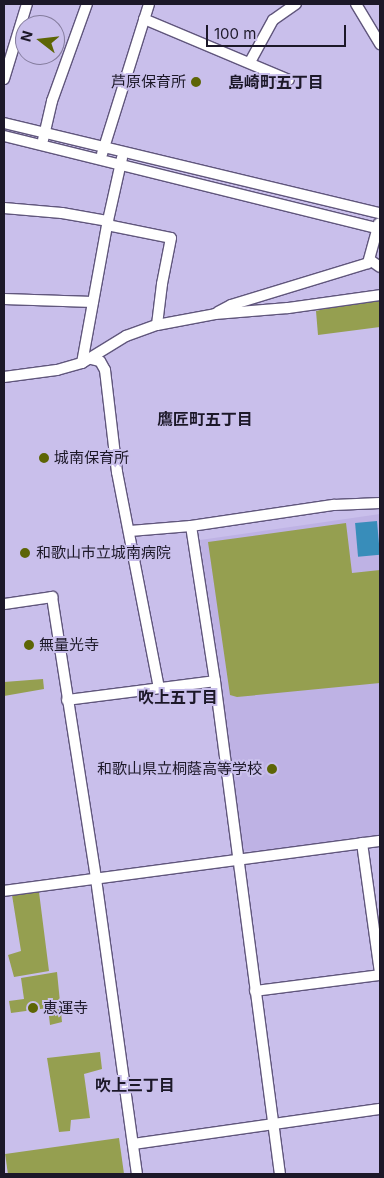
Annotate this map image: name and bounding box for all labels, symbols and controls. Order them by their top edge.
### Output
north arrow [15,15,65,65]
scale bar [209,15,349,47]
text: 100 m [214,24,256,43]
text: N [16,29,36,43]
district label: 島崎町五丁目 [228,72,324,92]
place label: 芦原保育所 [111,73,186,91]
marker: 芦原保育所 [190,76,202,88]
district label: 鷹匠町五丁目 [157,409,253,429]
place label: 城南保育所 [54,449,129,467]
marker: 城南保育所 [38,452,50,464]
place label: 和歌山市立城南病院 [36,544,171,562]
marker: 和歌山市立城南病院 [18,546,32,560]
place label: 無量光寺 [39,636,99,654]
marker: 無量光寺 [23,639,35,651]
district label: 吹上五丁目 [138,687,218,707]
place label: 和歌山県立桐蔭高等学校 [97,760,262,778]
marker: 和歌山県立桐蔭高等学校 [266,763,278,775]
place label: 恵運寺 [43,999,88,1017]
marker: 恵運寺 [27,1002,39,1014]
district label: 吹上三丁目 [95,1075,175,1095]

